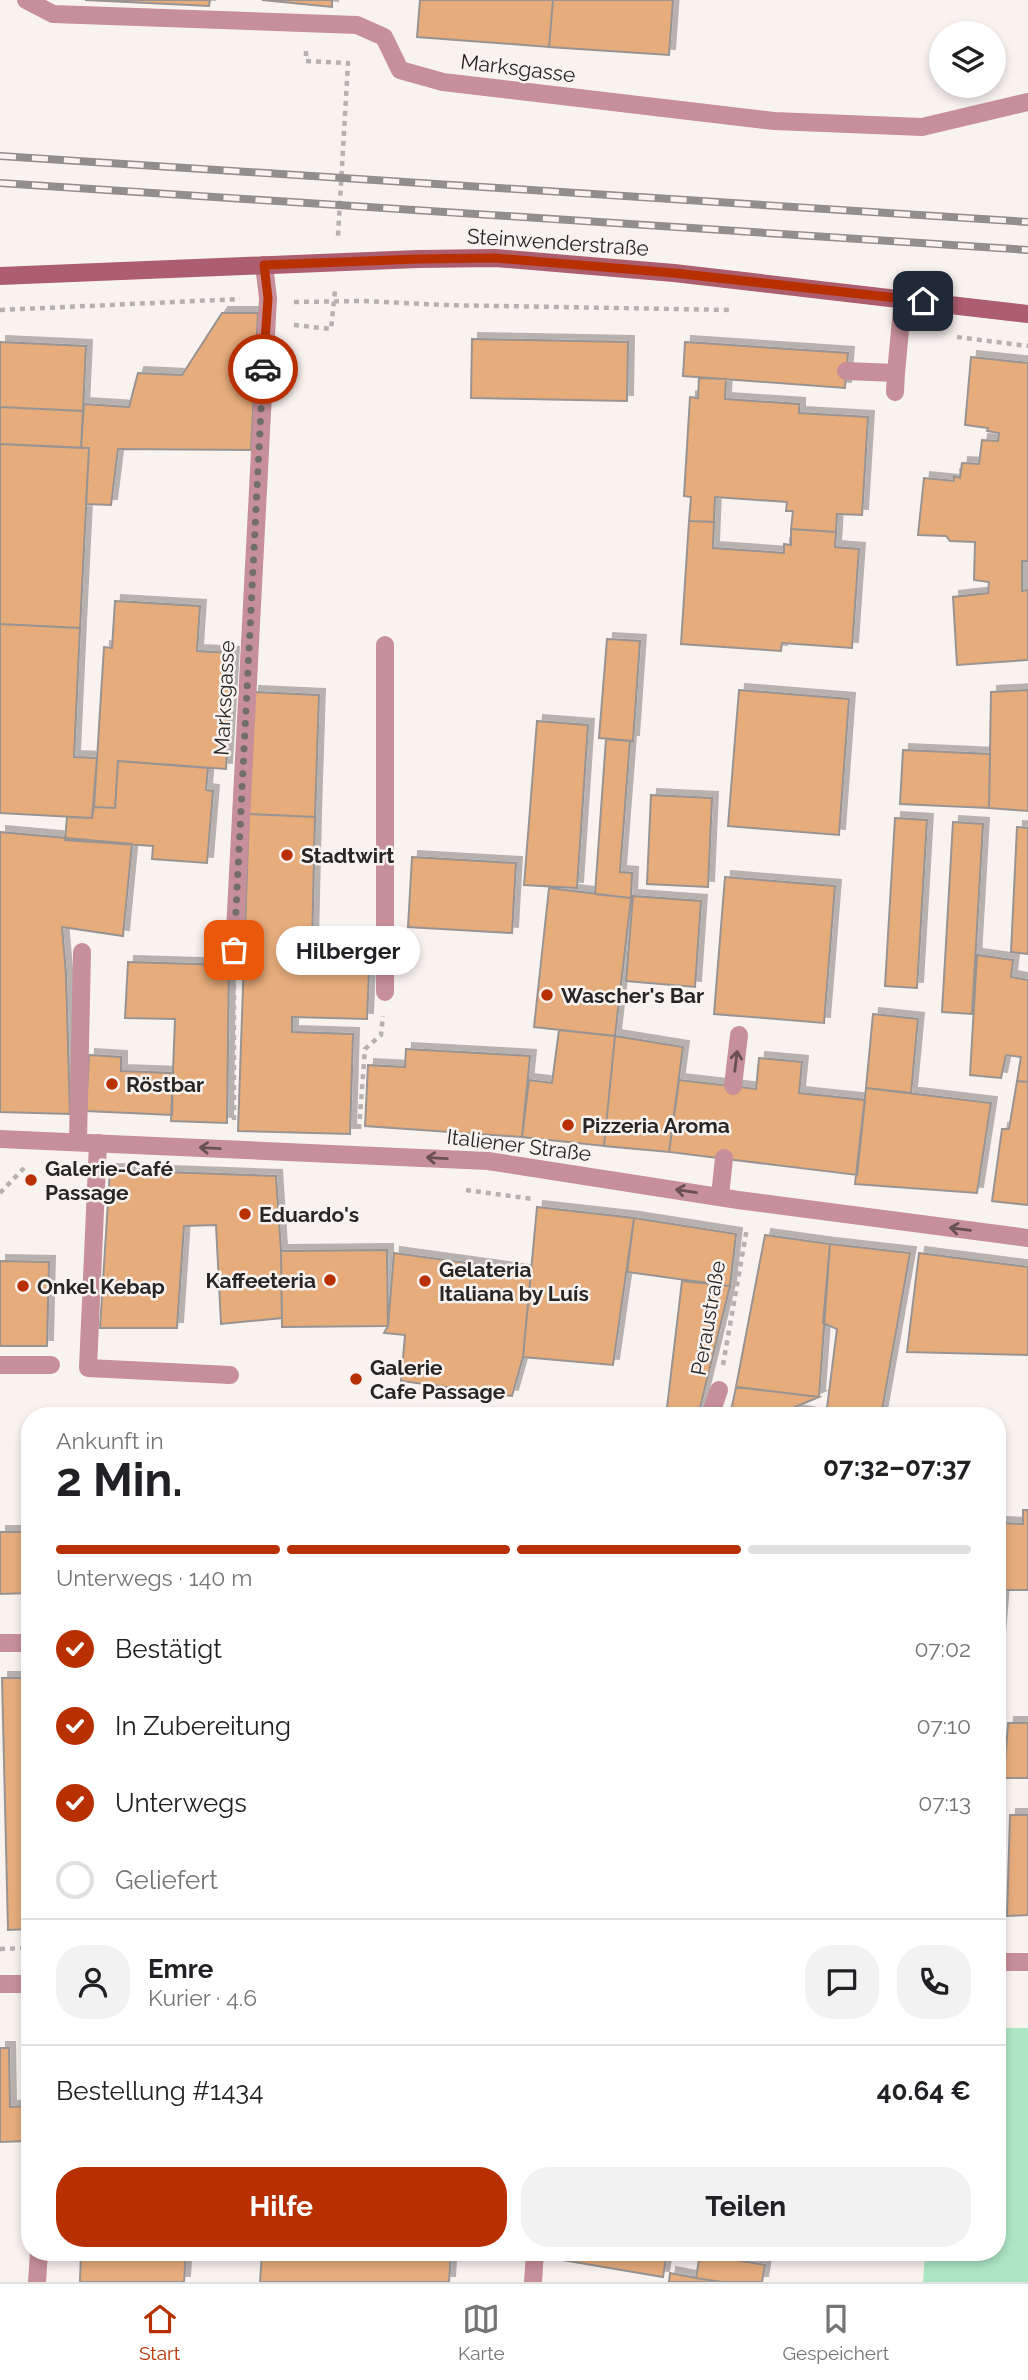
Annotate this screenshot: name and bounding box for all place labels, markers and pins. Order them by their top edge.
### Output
pin [893,271,953,331]
place label: Stadtwirt [301,843,394,868]
marker: Stadtwirt [279,847,295,863]
pin [204,920,264,980]
callout: Hilberger [276,926,420,974]
place label: Wascher's Bar [561,983,704,1008]
marker: Wascher's Bar [539,987,555,1003]
place label: Röstbar [126,1072,204,1097]
marker: Röstbar [104,1076,120,1092]
place label: Pizzeria Aroma [582,1113,730,1138]
marker: Pizzeria Aroma [560,1117,576,1133]
place label: Galerie-Café Passage [45,1156,173,1205]
marker: Galerie-Café Passage [23,1172,39,1188]
place label: Eduardo's [259,1202,359,1227]
marker: Eduardo's [237,1206,253,1222]
place label: Gelateria Italiana by Luís [439,1257,589,1306]
place label: Kaffeeteria [206,1268,316,1293]
marker: Kaffeeteria [322,1272,338,1288]
marker: Gelateria Italiana by Luís [417,1273,433,1289]
place label: Onkel Kebap [37,1274,165,1299]
marker: Onkel Kebap [15,1278,31,1294]
place label: Galerie Cafe Passage [370,1355,506,1404]
marker: Galerie Cafe Passage [348,1371,364,1387]

